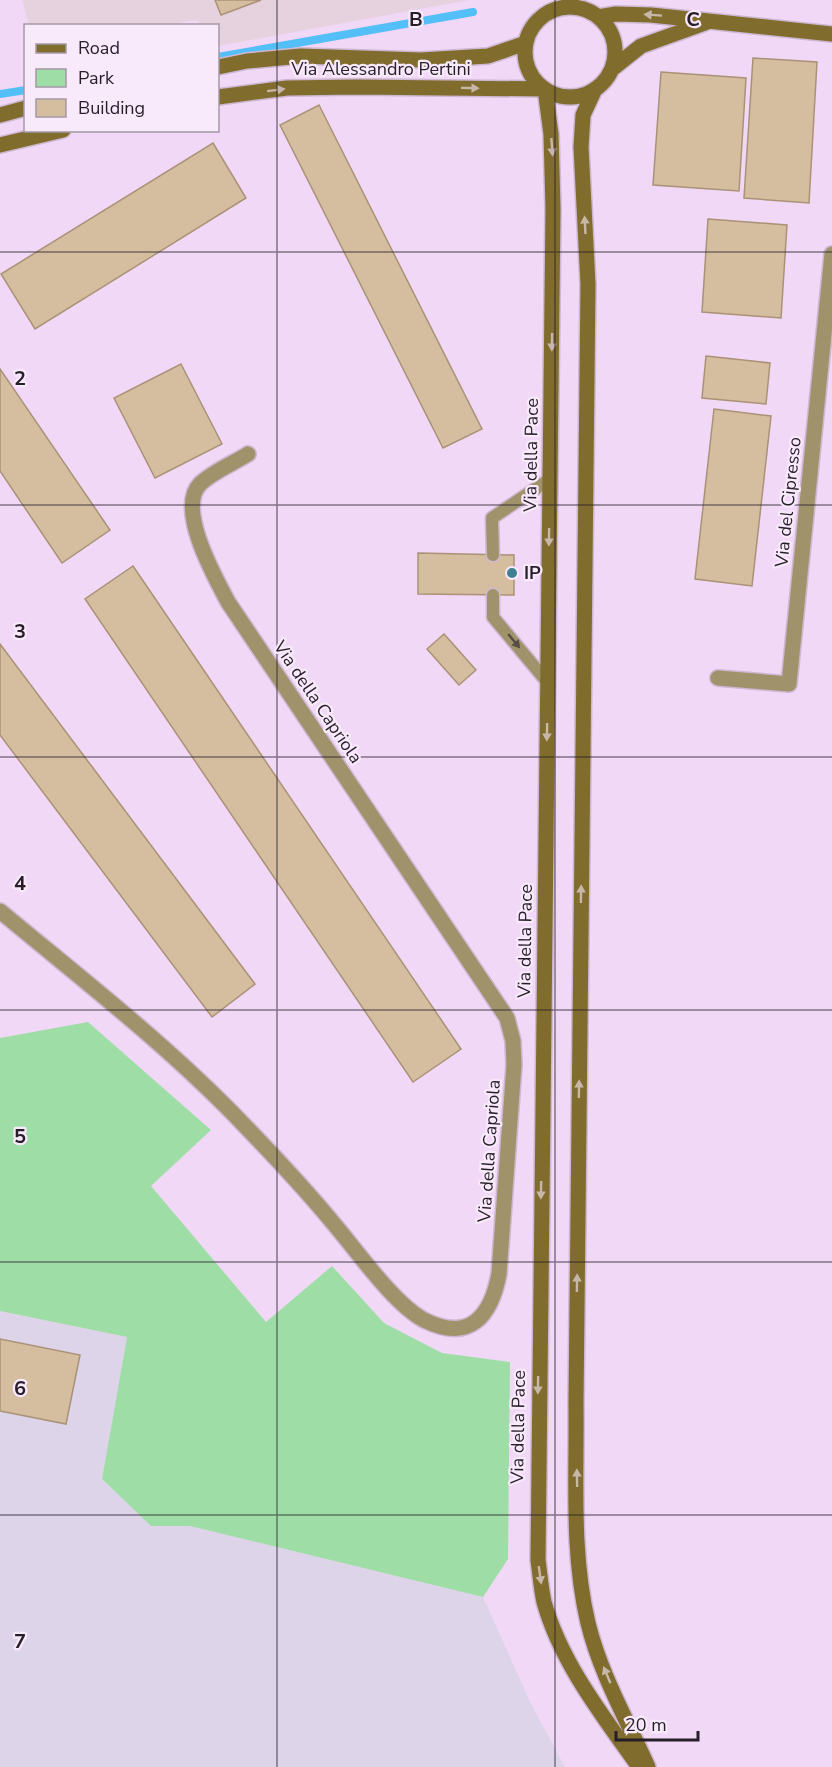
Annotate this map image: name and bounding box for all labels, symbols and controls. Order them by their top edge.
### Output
text: B [409,6,423,33]
text: C [686,6,700,33]
one-way arrow [643,10,662,20]
legend [24,24,219,132]
text: Road [78,36,120,60]
street label: Via Alessandro Pertini [290,57,471,81]
text: Park [78,66,115,90]
one-way arrow [461,83,480,93]
one-way arrow [266,85,285,94]
text: Building [78,96,145,120]
one-way arrow [548,138,557,157]
one-way arrow [580,216,589,235]
one-way arrow [547,332,557,351]
text: 2 [14,365,26,392]
street label: Via della Pace [518,398,544,513]
street label: Via del Cipresso [769,436,807,569]
one-way arrow [545,527,554,546]
place label: IP [524,561,541,585]
marker: IP [505,566,519,580]
text: 3 [14,618,26,645]
one-way arrow [507,633,520,649]
street label: Via della Capriola [268,635,368,768]
one-way arrow [542,722,552,741]
text: 4 [14,870,26,897]
street label: Via della Pace [512,884,538,999]
one-way arrow [577,884,586,903]
street label: Via della Capriola [472,1079,506,1224]
one-way arrow [574,1079,584,1098]
text: 5 [14,1123,26,1150]
one-way arrow [536,1181,546,1200]
one-way arrow [572,1274,582,1293]
street label: Via della Pace [505,1370,531,1485]
text: 6 [14,1375,26,1402]
one-way arrow [533,1376,543,1395]
one-way arrow [572,1469,582,1488]
one-way arrow [536,1566,545,1585]
text: 7 [14,1628,26,1655]
one-way arrow [602,1666,611,1684]
scale bar [616,1704,698,1742]
text: 20 m [625,1713,667,1737]

